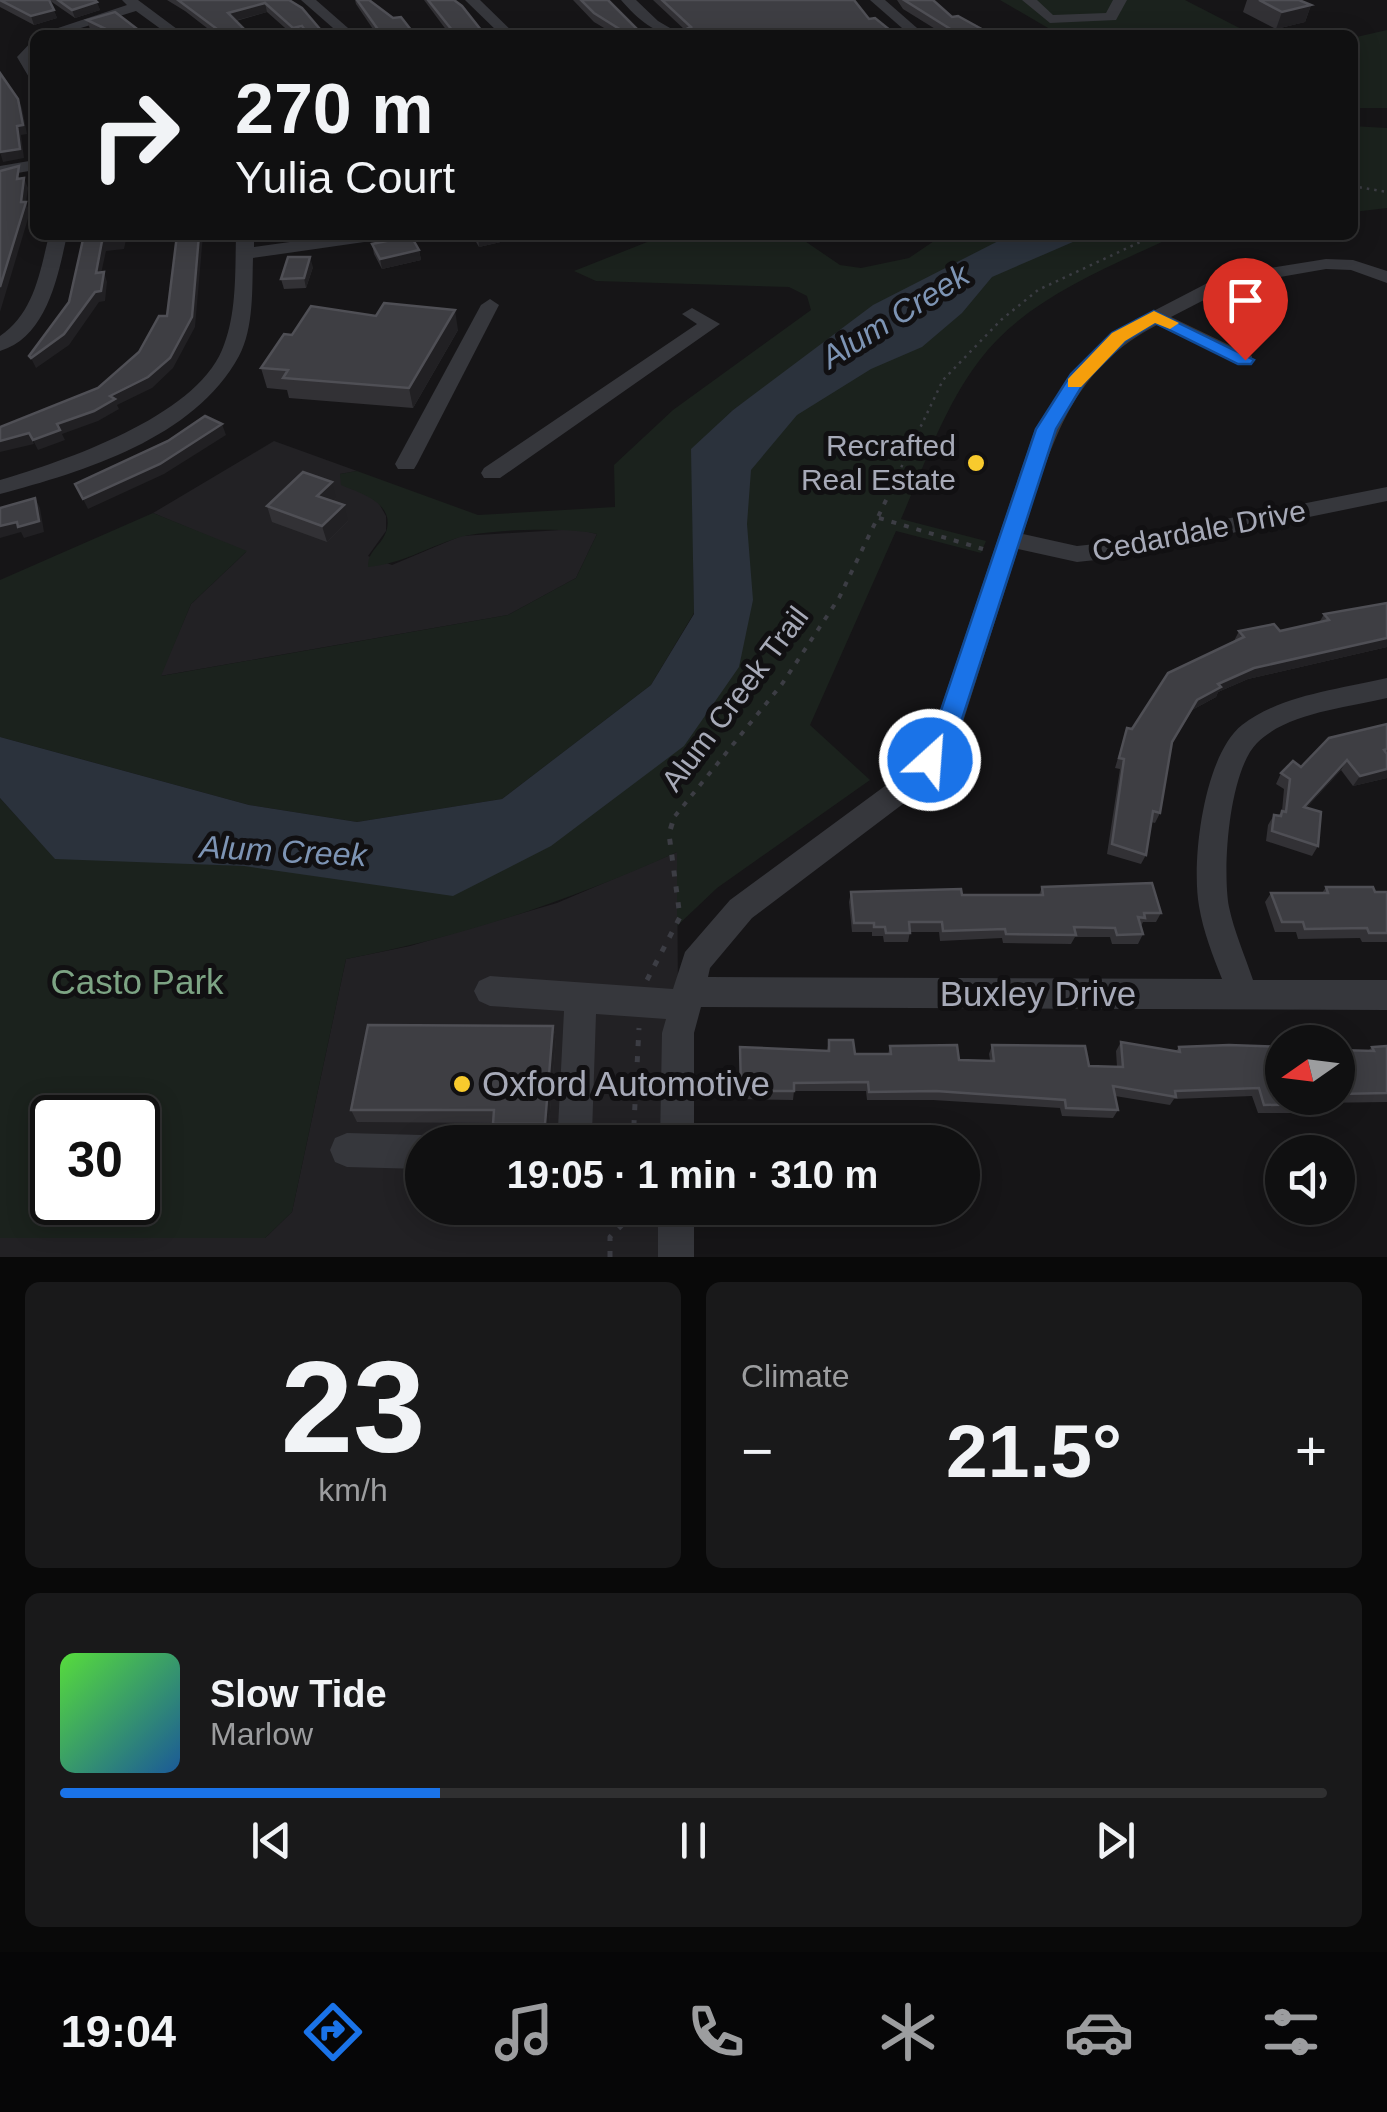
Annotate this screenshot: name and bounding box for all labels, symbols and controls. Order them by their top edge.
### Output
icon: right [70,70,200,200]
text: 270 m [235,70,433,148]
text: Yulia Court [235,152,455,203]
water label: Alum Creek [813,255,977,377]
pin [1203,258,1288,361]
icon: arrive [1218,273,1273,328]
place label: Recrafted Real Estate [801,429,956,496]
marker: Recrafted Real Estate [965,452,987,474]
street label: Cedardale Drive [1089,494,1308,567]
street label: Alum Creek Trail [655,600,814,797]
position arrow [878,708,982,812]
water label: Alum Creek [197,829,369,873]
park label: Casto Park [50,962,224,1001]
street label: Buxley Drive [940,974,1136,1013]
north arrow [1265,1025,1355,1115]
map controls [1265,1025,1355,1225]
place label: Oxford Automotive [482,1064,770,1103]
marker: Oxford Automotive [451,1073,473,1095]
speed limit sign: 30 [30,1095,160,1225]
button: sound [1265,1135,1355,1225]
text: 19:05 · 1 min · 310 m [507,1154,878,1196]
text: 23 [281,1334,425,1480]
text: Climate [741,1358,849,1394]
text: 21.5° [946,1409,1122,1493]
text: − [741,1420,773,1482]
text: + [1295,1420,1327,1482]
text: km/h [318,1472,388,1508]
text: Slow Tide [210,1673,387,1715]
text: Marlow [210,1716,313,1752]
icon: previous [244,1813,299,1868]
icon: pause [666,1813,721,1868]
icon: next [1088,1813,1143,1868]
icon: directions [298,1997,368,2067]
icon: music [489,1997,559,2067]
icon: phone [681,1997,751,2067]
icon: climate [873,1997,943,2067]
icon: car [1064,1997,1134,2067]
icon: filters [1256,1997,1326,2067]
text: 19:04 [61,2006,176,2057]

